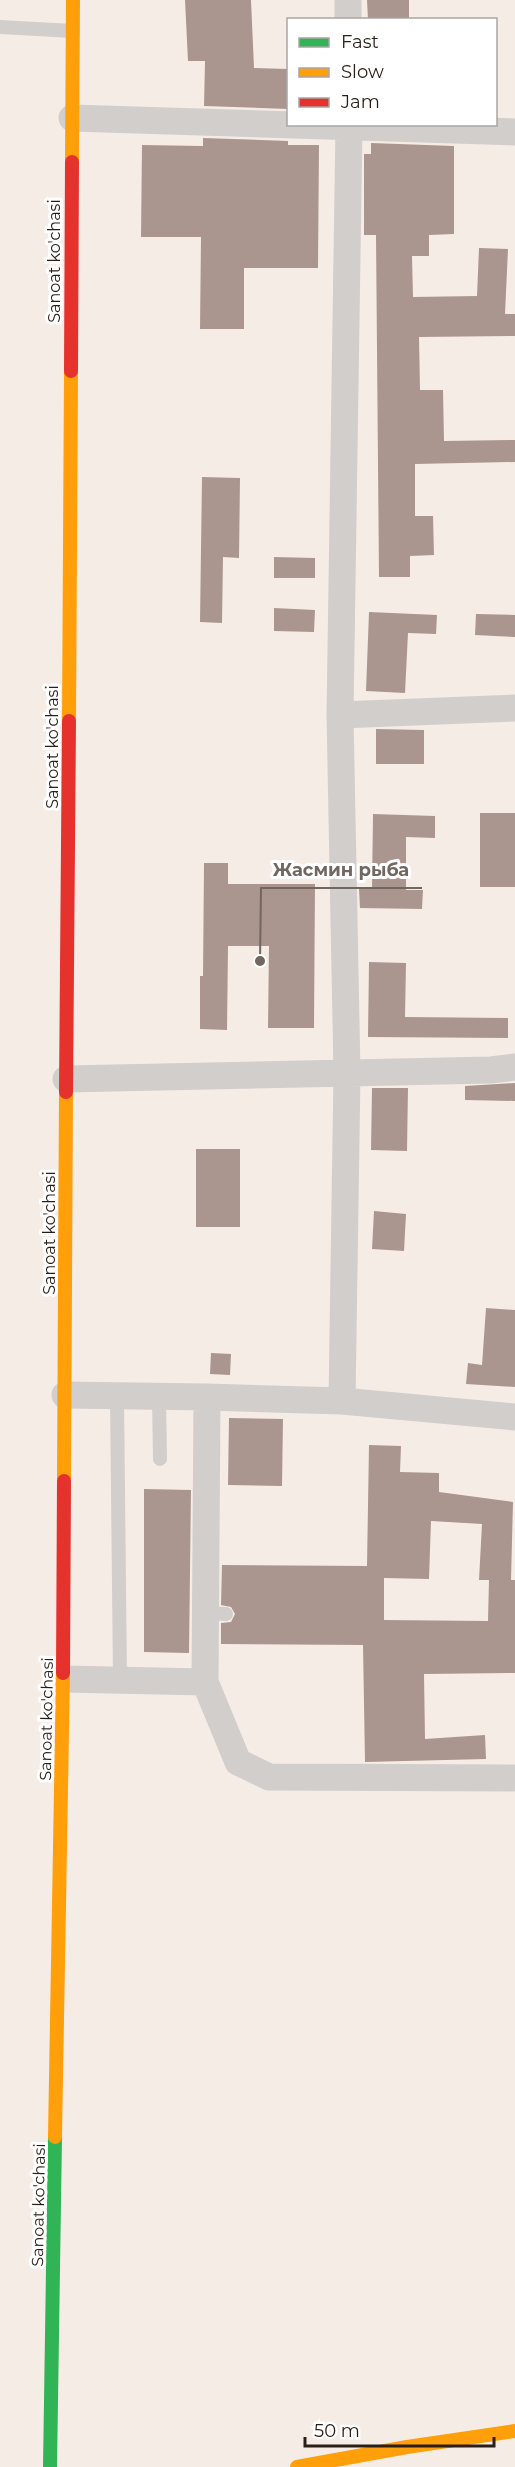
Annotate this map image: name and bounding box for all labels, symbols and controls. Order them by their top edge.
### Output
legend [287,18,497,126]
text: Fast [341,31,379,53]
text: Slow [341,61,384,83]
text: Jam [340,91,380,113]
street label: Sanoat ko'chasi [45,199,64,323]
street label: Sanoat ko'chasi [43,685,62,809]
callout: Жасмин рыба [261,852,422,888]
text: Жасмин рыба [273,859,409,881]
street label: Sanoat ko'chasi [40,1171,59,1295]
street label: Sanoat ko'chasi [36,1657,57,1781]
street label: Sanoat ko'chasi [28,2143,49,2267]
scale bar [305,2410,494,2448]
text: 50 m [314,2420,360,2442]

